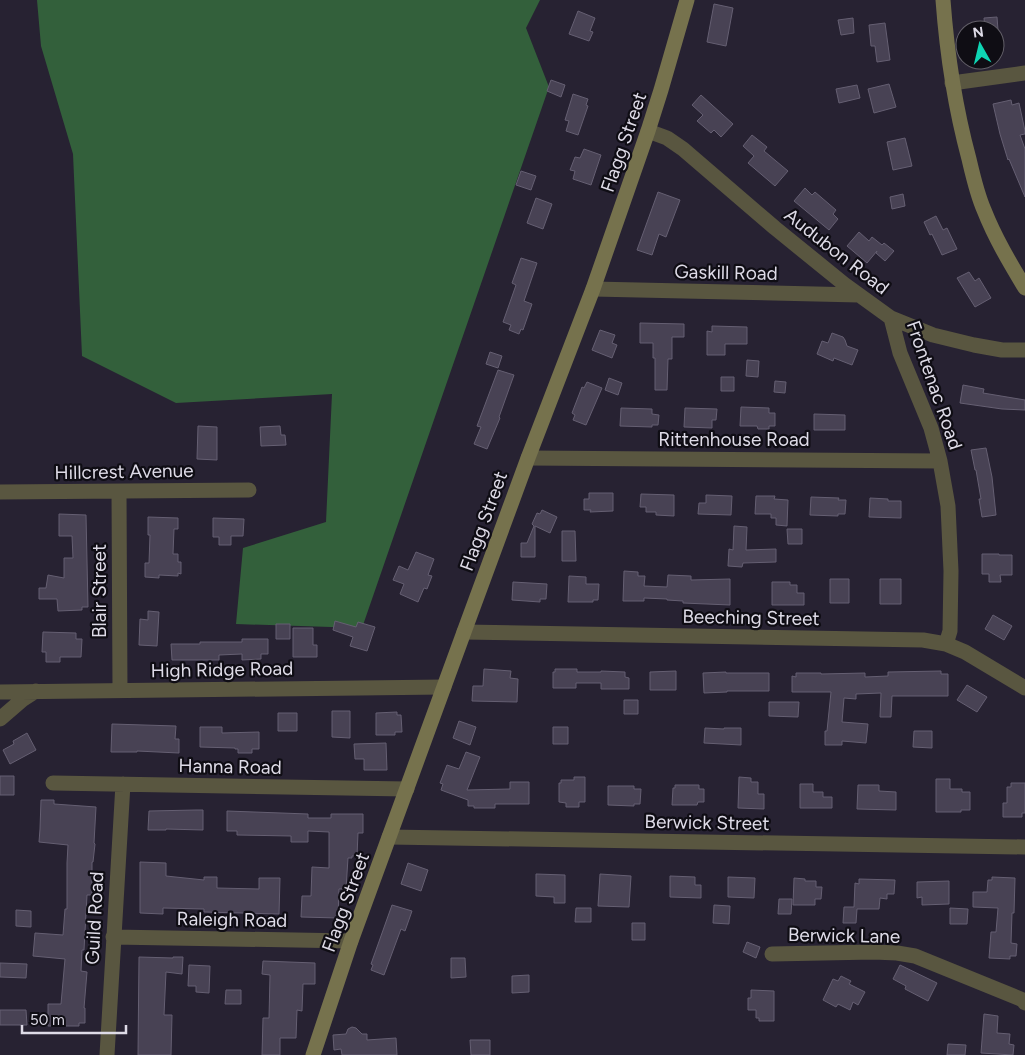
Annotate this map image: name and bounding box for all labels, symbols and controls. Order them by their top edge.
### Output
north arrow [955,20,1005,70]
text: N [972,23,985,42]
street label: Flagg Street [596,89,651,195]
street label: Audubon Road [780,203,894,299]
street label: Gaskill Road [674,260,778,285]
street label: Frontenac Road [902,318,967,453]
street label: Rittenhouse Road [658,428,810,451]
street label: Hillcrest Avenue [54,459,194,484]
street label: Flagg Street [455,468,512,574]
street label: Blair Street [88,544,111,638]
street label: Beeching Street [682,605,820,630]
street label: High Ridge Road [151,657,293,682]
street label: Hanna Road [178,754,282,779]
street label: Berwick Street [644,810,770,835]
street label: Flagg Street [317,849,374,955]
street label: Guild Road [81,871,108,965]
street label: Raleigh Road [176,907,288,932]
street label: Berwick Lane [788,923,900,948]
scale bar [22,1002,126,1034]
text: 50 m [30,1011,65,1029]

